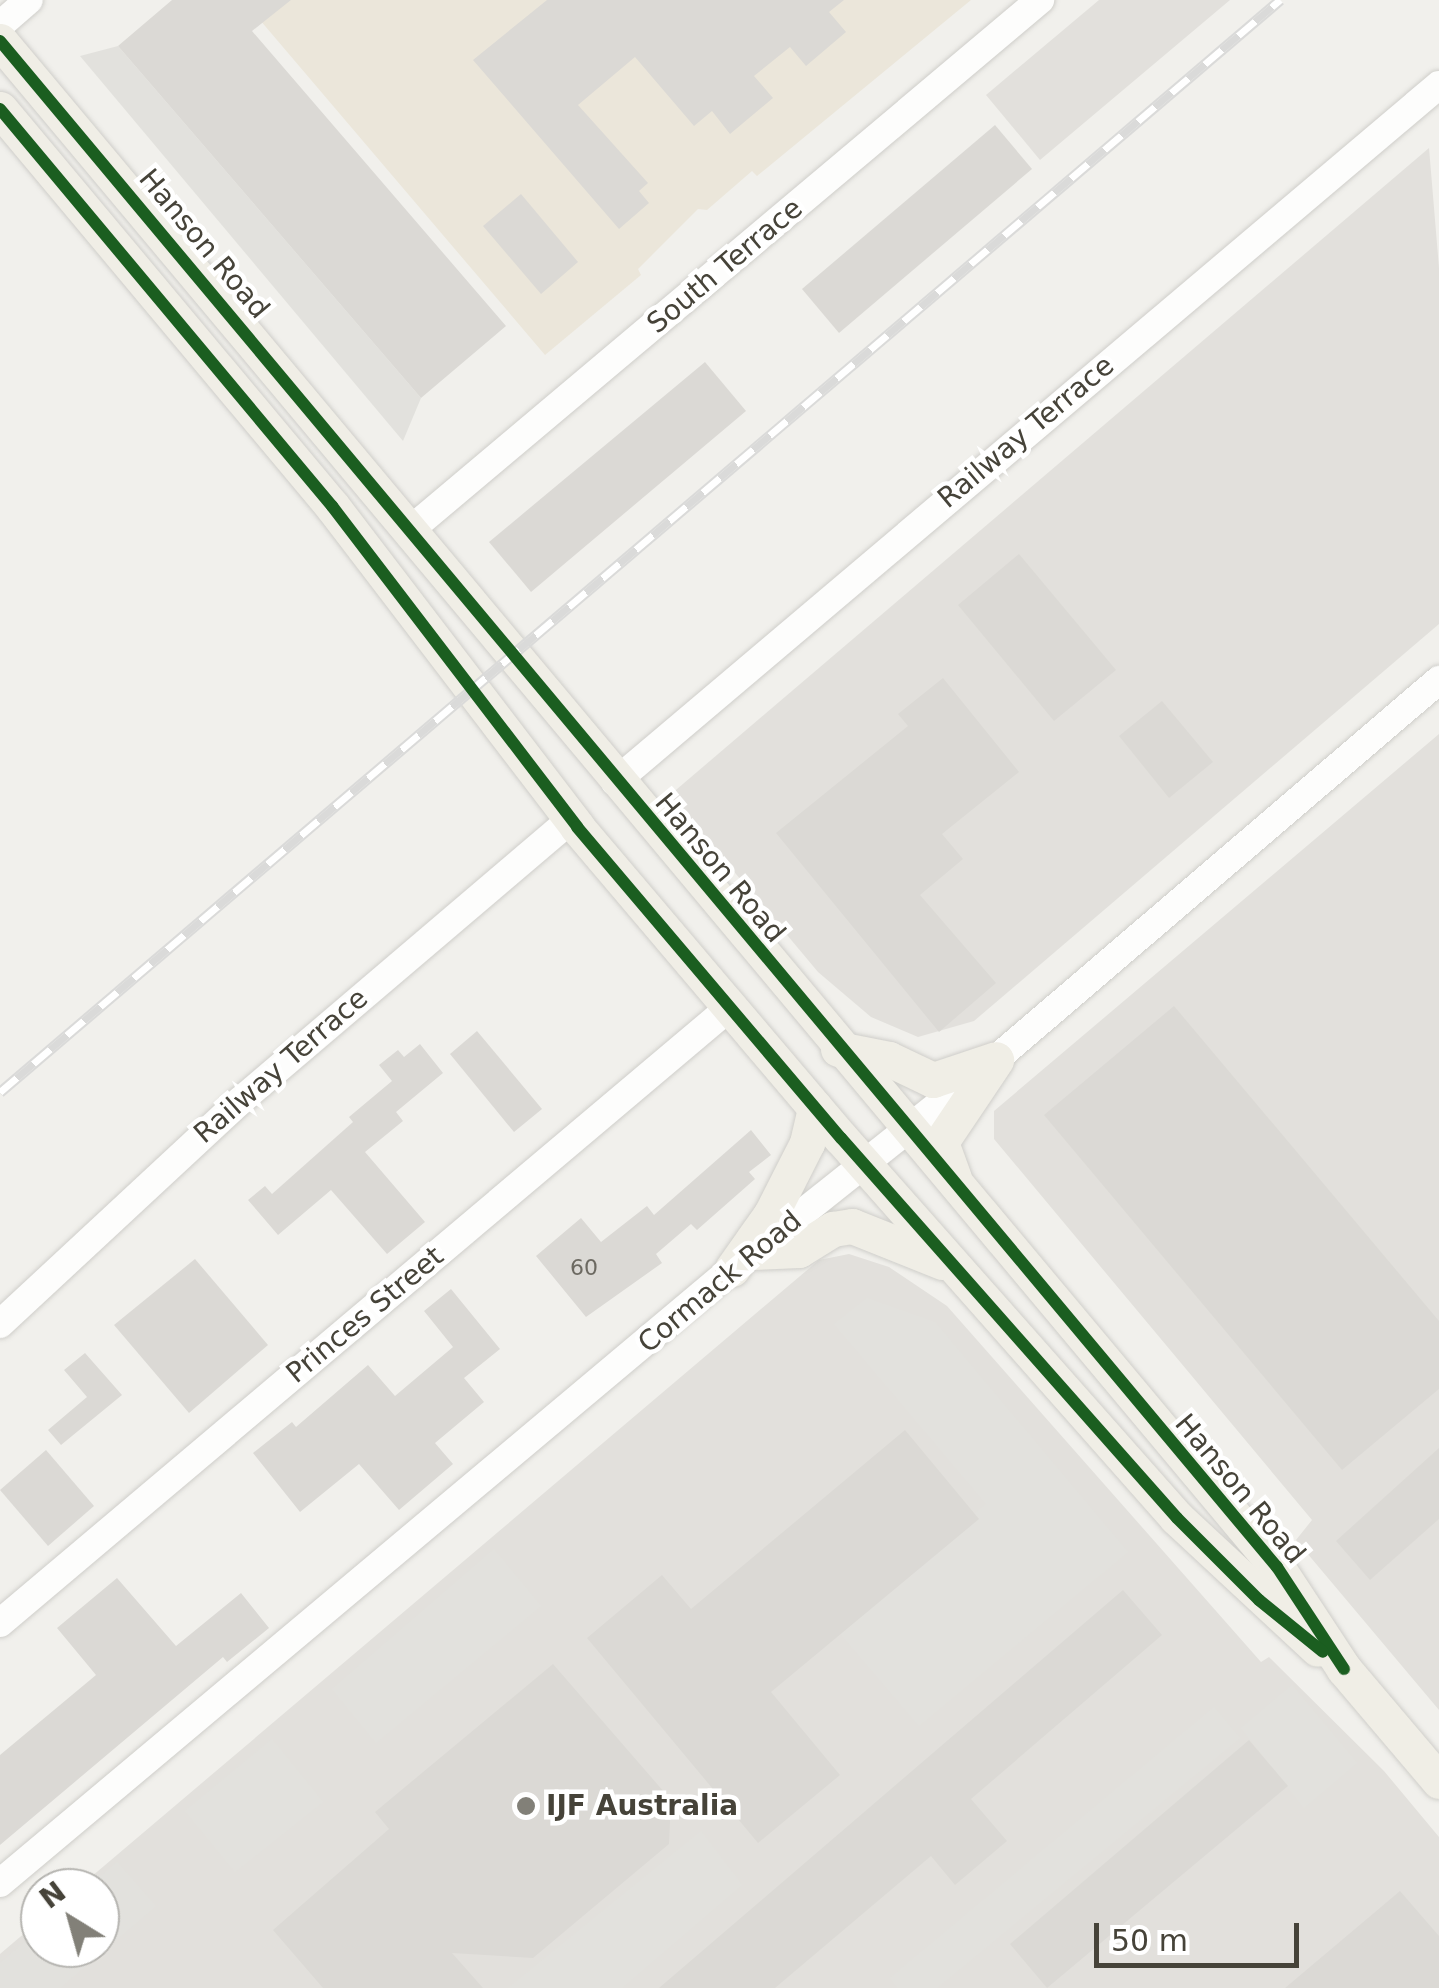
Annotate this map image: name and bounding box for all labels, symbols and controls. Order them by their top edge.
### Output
street label: Hanson Road [132,163,276,325]
street label: South Terrace [641,191,809,341]
street label: Railway Terrace [931,349,1121,515]
street label: Hanson Road [648,787,792,949]
street label: Railway Terrace [187,981,375,1151]
street label: Cormack Road [631,1204,809,1360]
street label: Princes Street [280,1240,450,1390]
house number: 60 [570,1255,598,1281]
street label: Hanson Road [1168,1408,1312,1570]
place label: IJF Australia [546,1789,738,1823]
marker: IJF Australia [515,1795,537,1817]
north arrow [20,1868,120,1968]
text: N [34,1875,72,1915]
scale bar [1099,1903,1304,1965]
text: 50 m [1111,1923,1188,1958]

